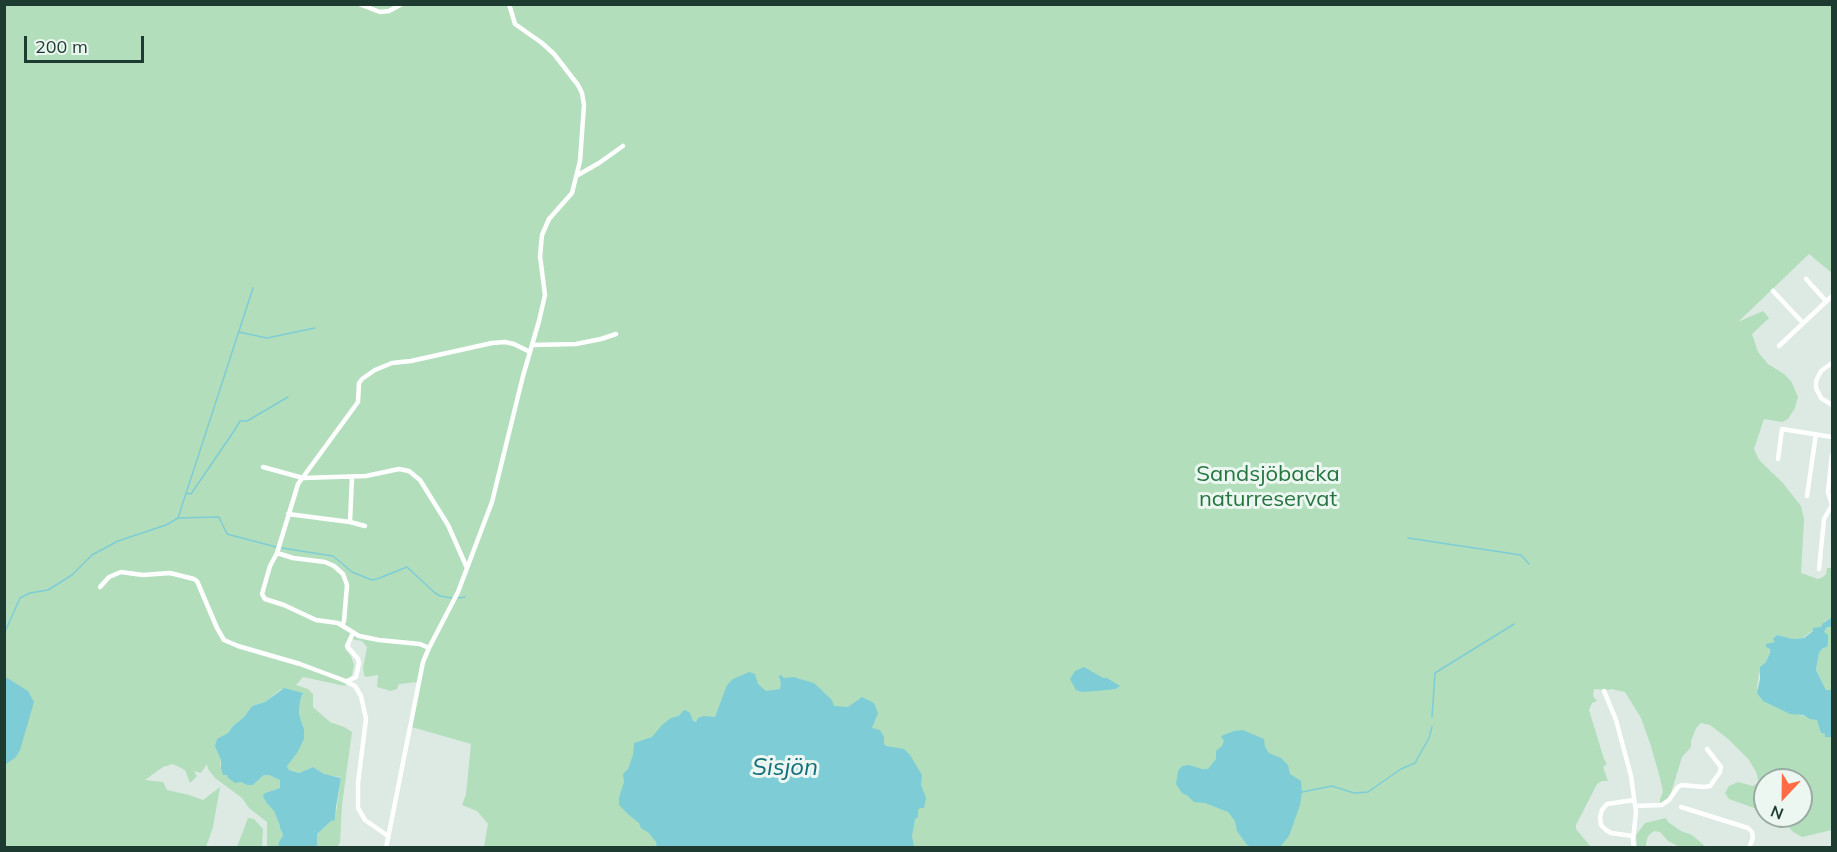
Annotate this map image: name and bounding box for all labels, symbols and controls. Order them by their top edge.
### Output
scale bar [27,24,147,62]
text: 200 m [35,35,88,58]
park label: Sandsjöbacka naturreservat [1196,461,1340,512]
water label: Sisjön [752,754,818,782]
north arrow [1753,768,1813,828]
text: N [1768,801,1786,824]

